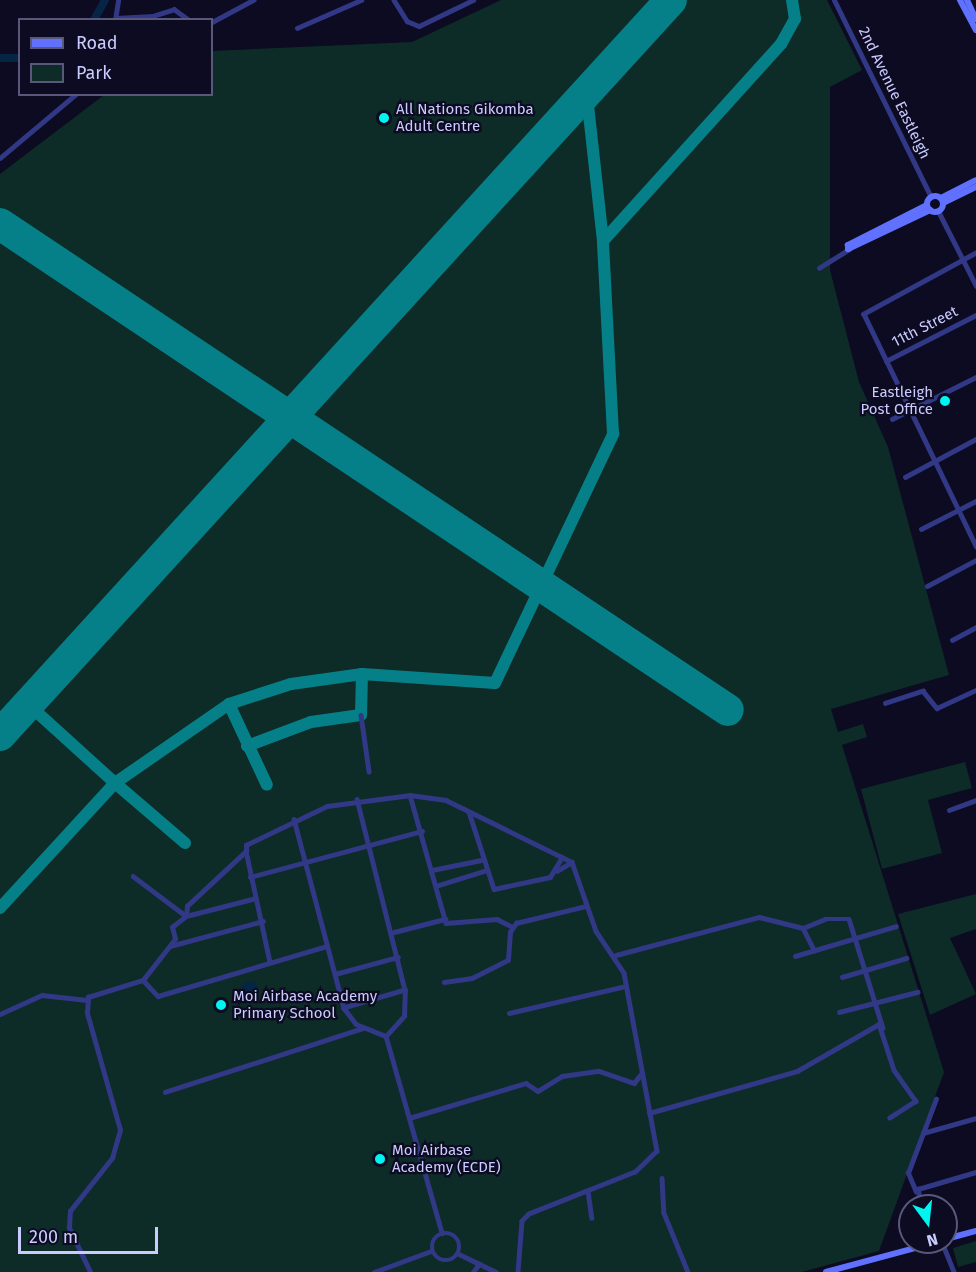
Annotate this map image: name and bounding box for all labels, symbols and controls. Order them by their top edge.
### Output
legend [18,18,213,96]
street label: 2nd Avenue Eastleigh [854,24,934,162]
text: Road [76,32,118,54]
text: Park [76,62,111,84]
place label: All Nations Gikomba Adult Centre [396,100,534,135]
marker: All Nations Gikomba Adult Centre [377,111,391,125]
street label: 11th Street [889,303,961,351]
place label: Eastleigh Post Office [861,383,933,418]
marker: Eastleigh Post Office [938,394,952,408]
place label: Moi Airbase Academy Primary School [233,987,377,1022]
marker: Moi Airbase Academy Primary School [214,998,228,1012]
place label: Moi Airbase Academy (ECDE) [392,1141,501,1176]
marker: Moi Airbase Academy (ECDE) [373,1152,387,1166]
north arrow [898,1194,958,1254]
scale bar [21,1215,160,1253]
text: 200 m [29,1226,78,1248]
text: N [925,1229,940,1250]

